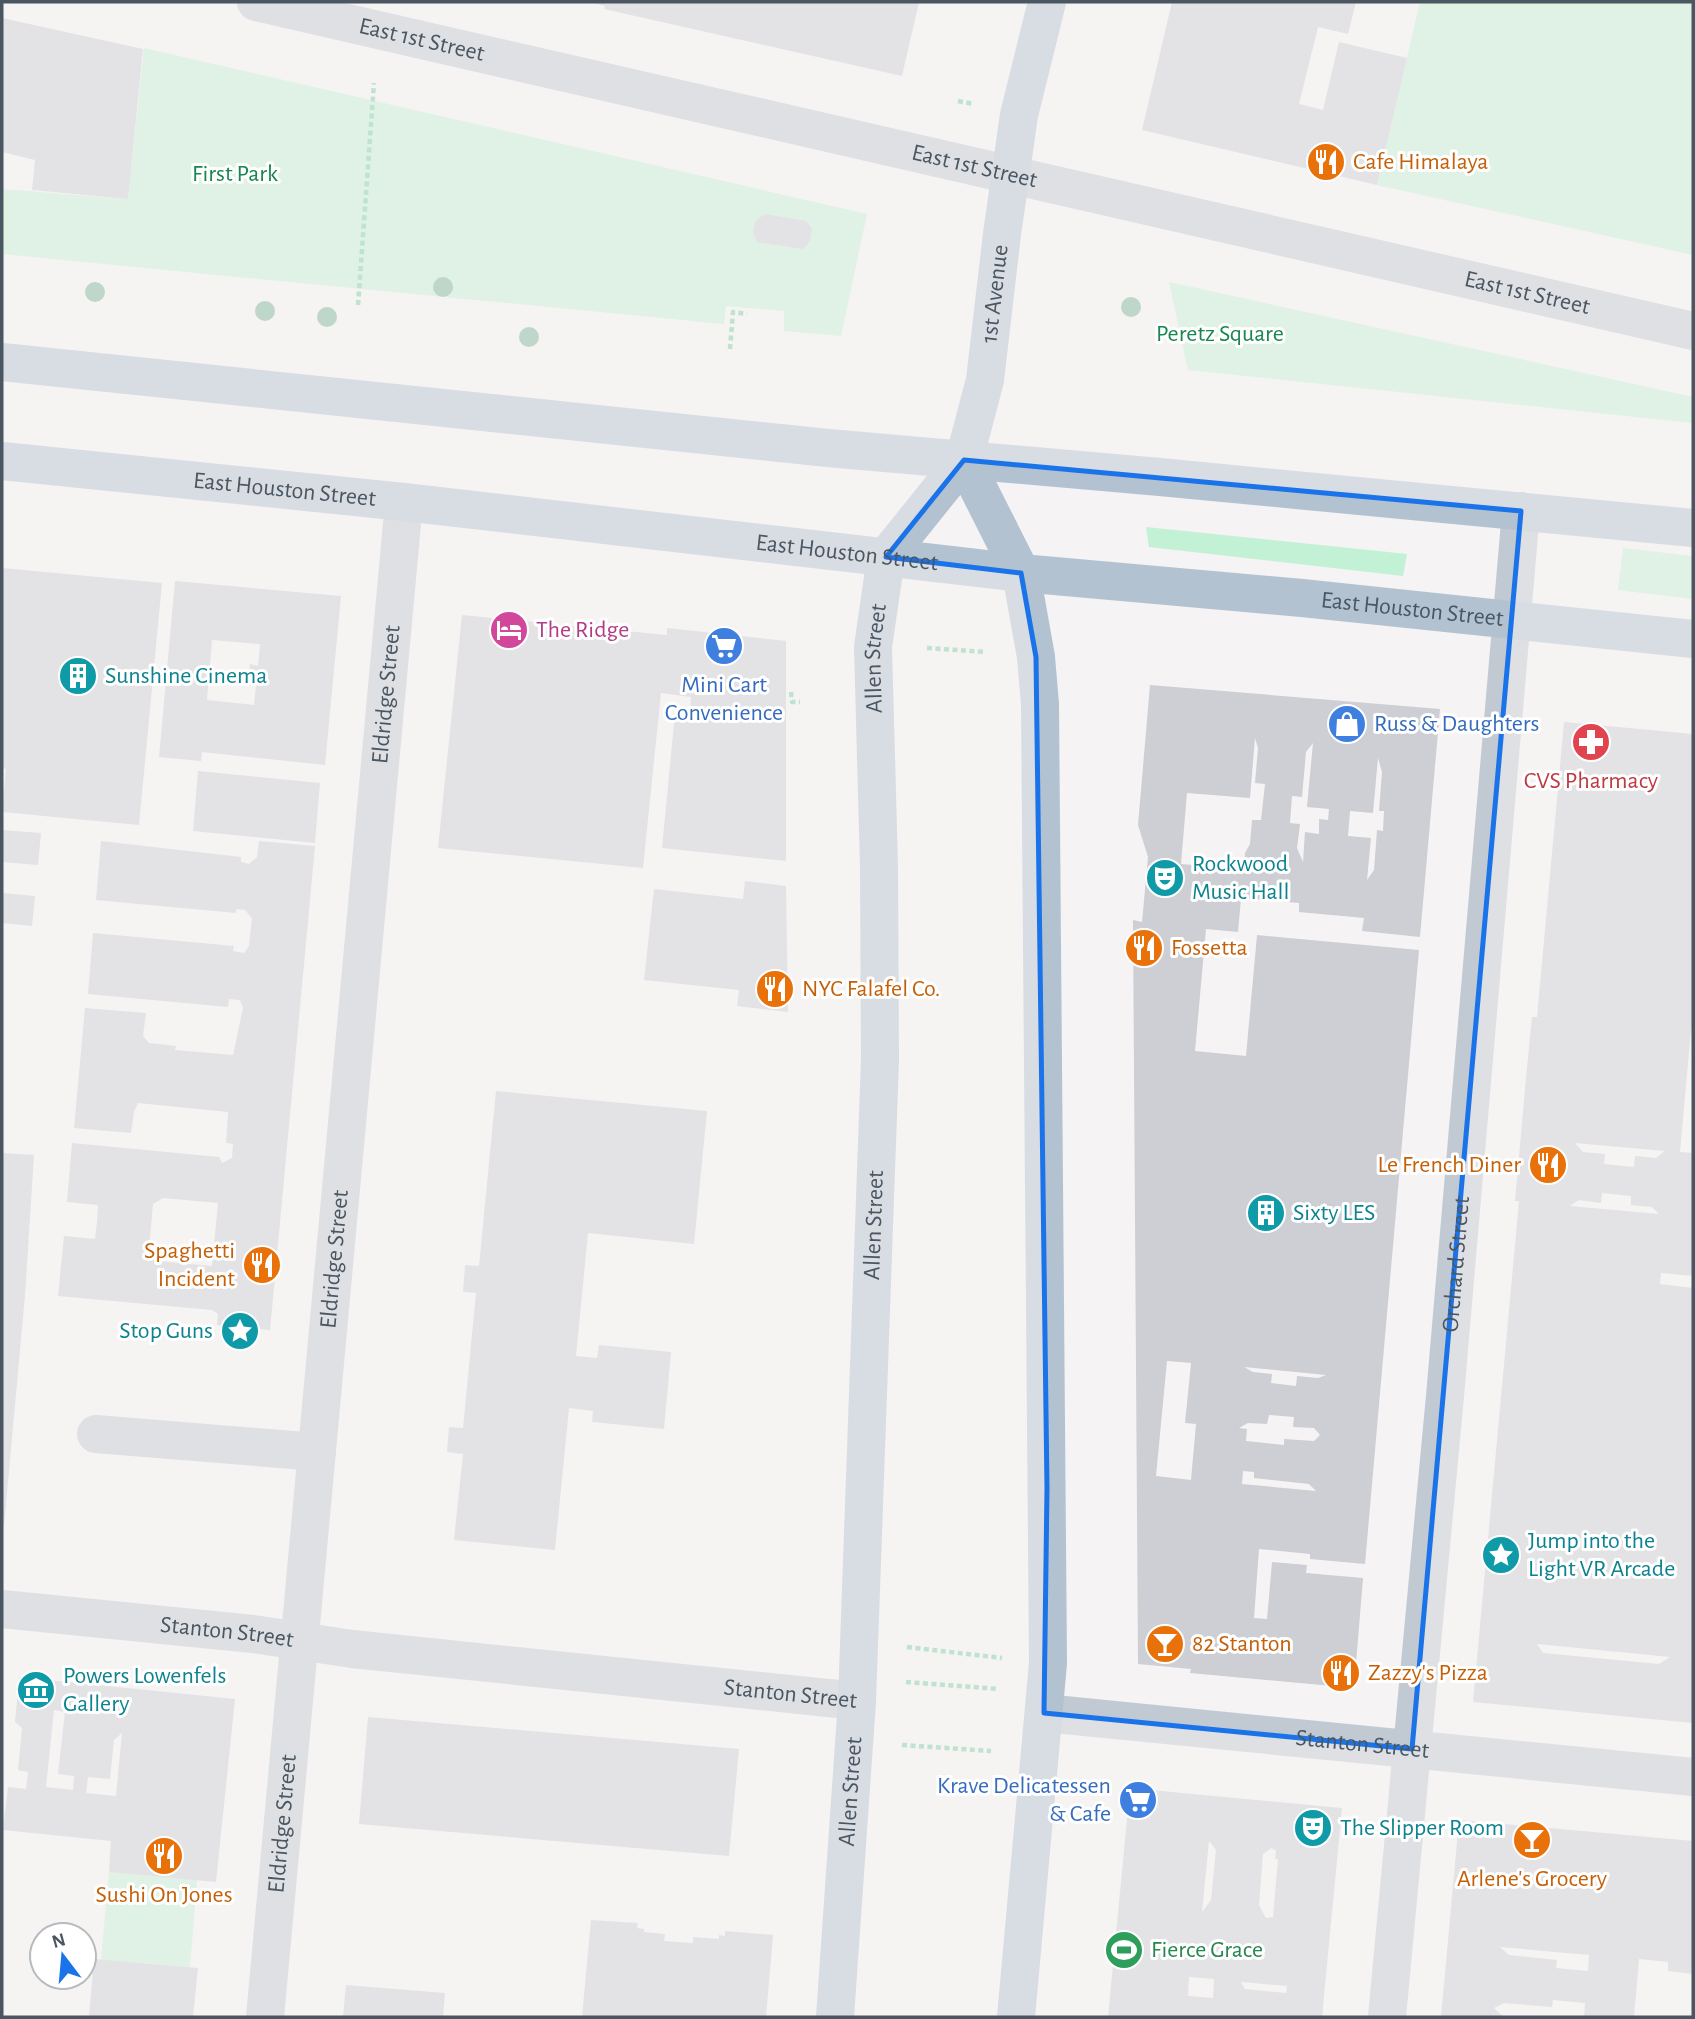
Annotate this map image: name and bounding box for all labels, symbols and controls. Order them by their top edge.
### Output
street label: East 1st Street [357,14,487,66]
street label: East 1st Street [909,140,1040,193]
restaurant icon: Cafe Himalaya [1305,141,1347,183]
place label: Cafe Himalaya [1353,150,1488,174]
park label: First Park [192,162,278,186]
street label: 1st Avenue [977,243,1013,344]
street label: East 1st Street [1462,267,1593,319]
park label: Peretz Square [1156,322,1284,346]
street label: East Houston Street [192,469,377,511]
street label: East Houston Street [755,531,940,575]
street label: East Houston Street [1320,588,1505,631]
street label: Allen Street [861,602,891,713]
hotel icon: The Ridge [488,609,530,651]
place label: The Ridge [536,618,629,642]
street label: Eldridge Street [368,624,405,765]
supermarket icon: Mini Cart Convenience [703,625,745,667]
building icon: Sunshine Cinema [57,655,99,697]
place label: Sunshine Cinema [105,664,267,688]
place label: Mini Cart Convenience [665,673,783,725]
shop icon: Russ & Daughters [1326,703,1368,745]
place label: Russ & Daughters [1374,712,1539,736]
pharmacy icon: CVS Pharmacy [1570,721,1612,763]
place label: CVS Pharmacy [1524,769,1658,793]
place label: Rockwood Music Hall [1192,852,1289,904]
theatre icon: Rockwood Music Hall [1144,857,1186,899]
restaurant icon: Fossetta [1123,927,1165,969]
place label: Fossetta [1171,936,1248,960]
restaurant icon: NYC Falafel Co. [754,968,796,1010]
place label: NYC Falafel Co. [802,977,940,1001]
restaurant icon: Le French Diner [1527,1144,1569,1186]
place label: Le French Diner [1377,1153,1521,1177]
street label: Allen Street [860,1169,888,1280]
street label: Eldridge Street [316,1188,353,1330]
building icon: Sixty LES [1245,1192,1287,1234]
street label: Orchard Street [1439,1195,1474,1333]
place label: Sixty LES [1293,1201,1375,1225]
place label: Spaghetti Incident [144,1239,235,1291]
restaurant icon: Spaghetti Incident [241,1244,283,1286]
place icon: Stop Guns [219,1310,261,1352]
place label: Stop Guns [119,1319,213,1343]
place label: Jump into the Light VR Arcade [1528,1529,1675,1581]
place icon: Jump into the Light VR Arcade [1480,1534,1522,1576]
street label: Stanton Street [159,1613,295,1652]
bar icon: 82 Stanton [1144,1623,1186,1665]
place label: 82 Stanton [1192,1632,1292,1656]
restaurant icon: Zazzy's Pizza [1320,1652,1362,1694]
place label: Zazzy's Pizza [1368,1661,1488,1685]
place label: Powers Lowenfels Gallery [63,1664,226,1716]
museum icon: Powers Lowenfels Gallery [15,1669,57,1711]
street label: Stanton Street [722,1675,859,1713]
street label: Stanton Street [1295,1726,1431,1763]
street label: Allen Street [835,1736,867,1847]
street label: Eldridge Street [264,1753,301,1894]
place label: Krave Delicatessen & Cafe [937,1774,1111,1826]
supermarket icon: Krave Delicatessen & Cafe [1117,1779,1159,1821]
theatre icon: The Slipper Room [1292,1807,1334,1849]
place label: The Slipper Room [1340,1816,1504,1840]
bar icon: Arlene's Grocery [1511,1819,1553,1861]
restaurant icon: Sushi On Jones [143,1835,185,1877]
place label: Arlene's Grocery [1457,1867,1607,1891]
place label: Sushi On Jones [95,1883,233,1907]
north arrow [28,1921,98,1991]
sports icon: Fierce Grace [1103,1929,1145,1971]
text: N [50,1930,68,1952]
place label: Fierce Grace [1151,1938,1263,1962]

